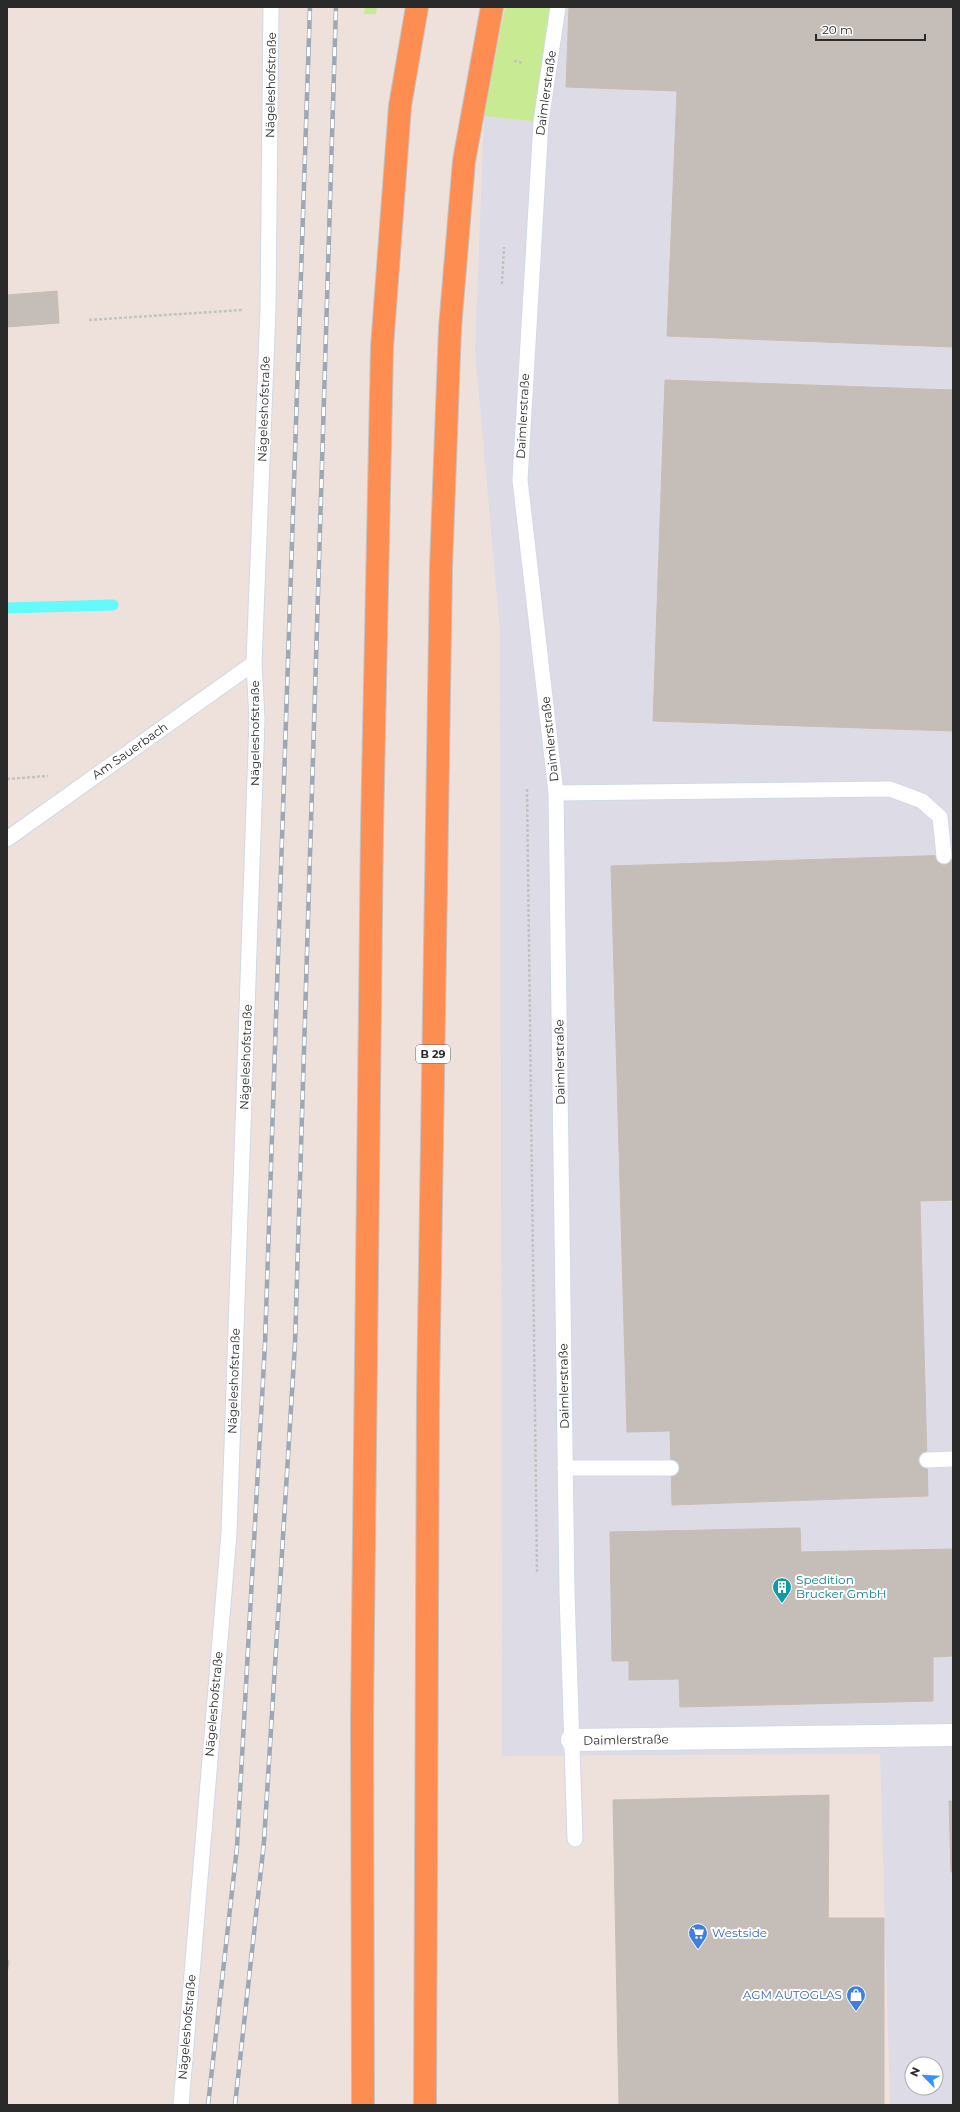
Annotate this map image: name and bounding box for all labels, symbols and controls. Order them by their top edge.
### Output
scale bar [816,16,925,42]
text: 20 m [822,22,853,37]
street label: Nägeleshofstraße [262,32,279,138]
street label: Daimlerstraße [532,49,559,136]
street label: Nägeleshofstraße [254,356,273,462]
street label: Daimlerstraße [513,373,532,459]
street label: Nägeleshofstraße [247,680,262,786]
street label: Daimlerstraße [538,696,561,782]
street label: Am Sauerbach [89,719,170,782]
street label: Nägeleshofstraße [236,1004,255,1110]
street label: Daimlerstraße [551,1019,568,1105]
road number: B 29 [416,1045,450,1063]
street label: Nägeleshofstraße [224,1328,243,1434]
street label: Daimlerstraße [555,1343,572,1429]
place label: Spedition Brucker GmbH [796,1572,887,1601]
building icon: Spedition Brucker GmbH [771,1576,793,1604]
street label: Nägeleshofstraße [201,1651,226,1757]
street label: Daimlerstraße [583,1731,669,1748]
supermarket icon: Westside [687,1922,709,1950]
place label: Westside [712,1925,767,1940]
street label: Nägeleshofstraße [174,1974,199,2080]
shop icon: AGM AUTOGLAS [845,1984,867,2012]
place label: AGM AUTOGLAS [743,1987,842,2002]
north arrow [904,2056,944,2096]
text: N [907,2065,923,2079]

